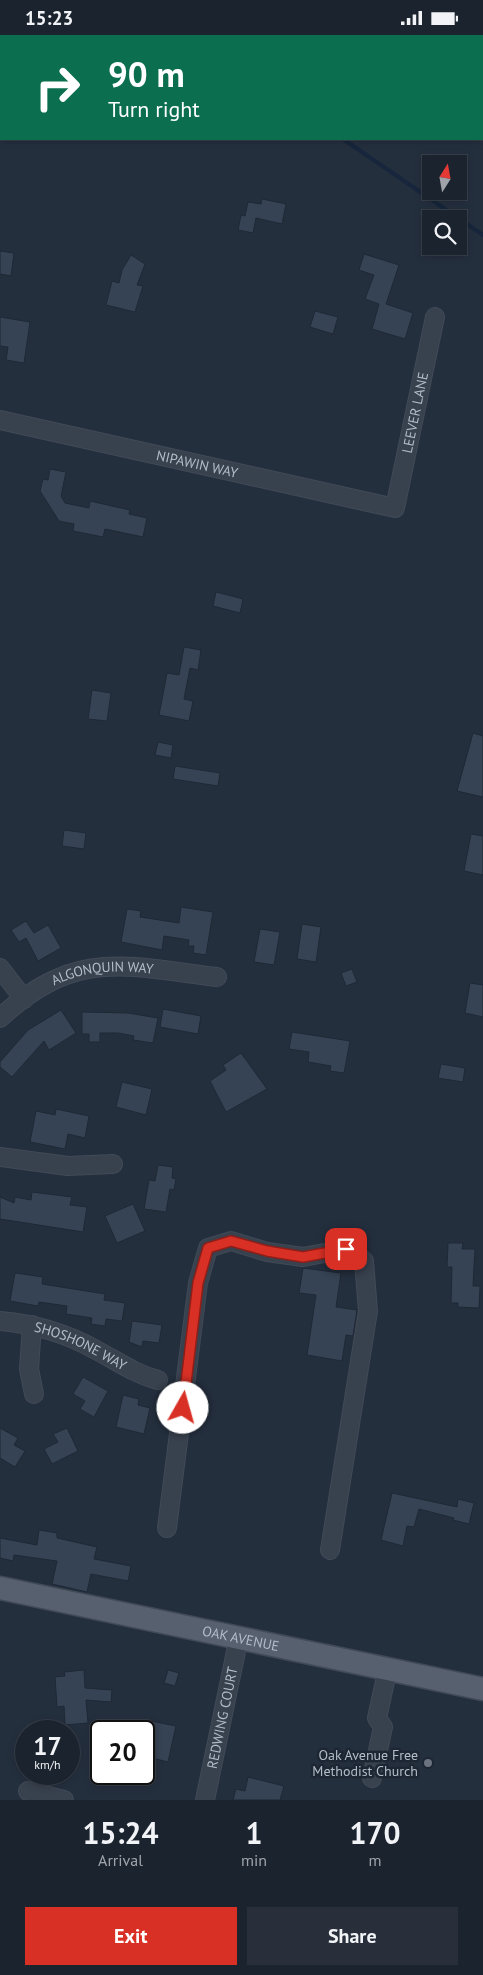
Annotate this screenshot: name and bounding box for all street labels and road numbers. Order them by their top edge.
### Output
street label: LEEVER LANE [398,371,432,455]
street label: NIPAWIN WAY [155,446,240,482]
street label: ALGONQUIN WAY [48,957,155,989]
street label: SHOSHONE WAY [33,1318,130,1374]
street label: OAK AVENUE [201,1622,281,1655]
street label: REDWING COURT [203,1665,242,1770]

